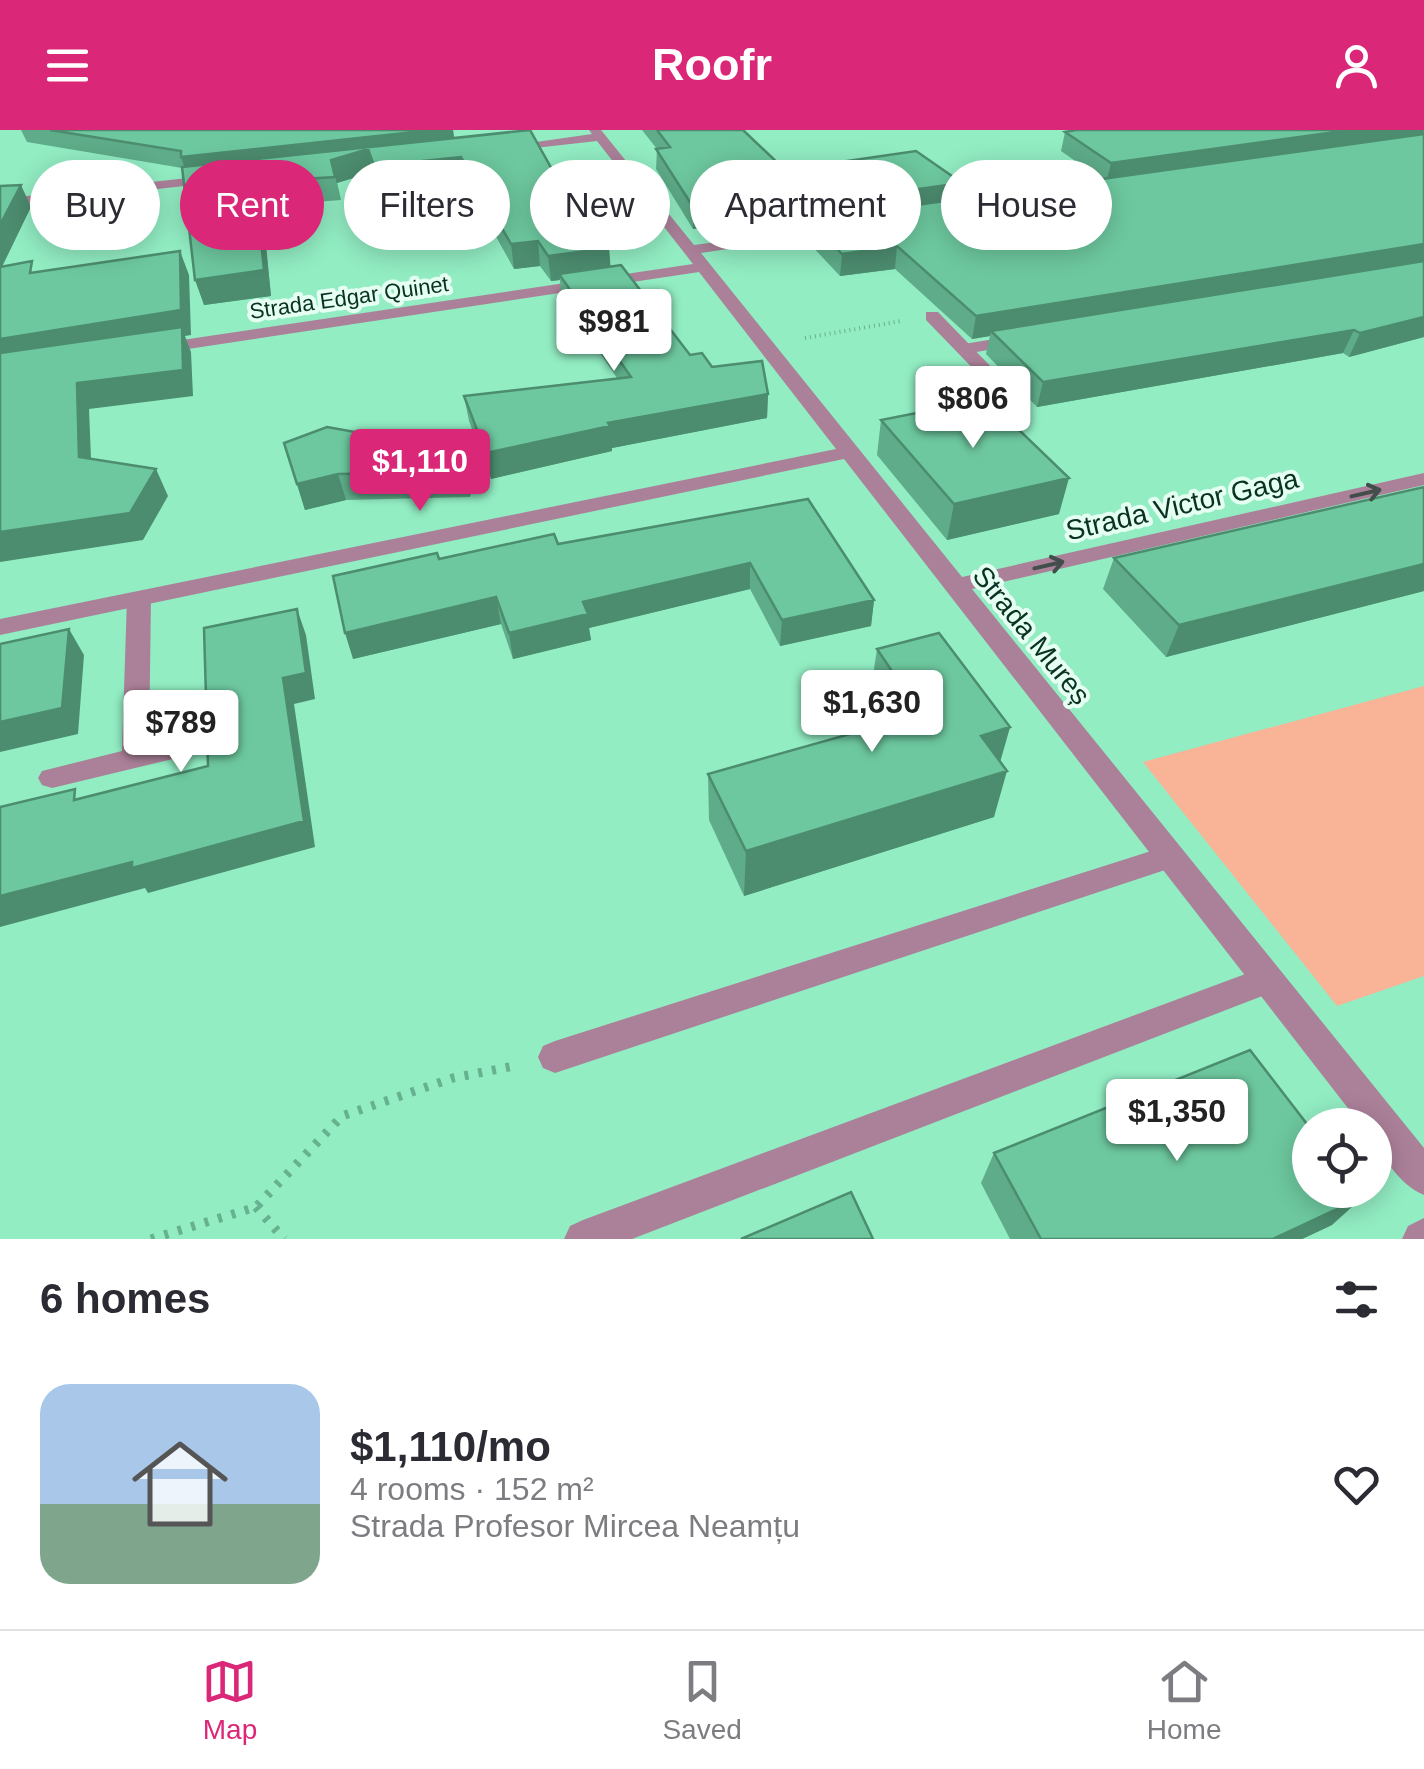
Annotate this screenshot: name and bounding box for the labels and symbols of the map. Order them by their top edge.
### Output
street label: Strada Edgar Quinet [248,271,450,324]
pin: $981 [555,289,673,374]
pin: $806 [914,366,1032,451]
pin: $1,110 [339,429,501,514]
street label: Strada Victor Gaga [1063,463,1302,546]
one-way arrow [1349,483,1381,501]
one-way arrow [1032,555,1064,573]
street label: Strada Mureș [967,560,1097,710]
pin: $1,630 [791,670,953,755]
pin: $789 [122,690,240,775]
pin: $1,350 [1096,1079,1258,1164]

